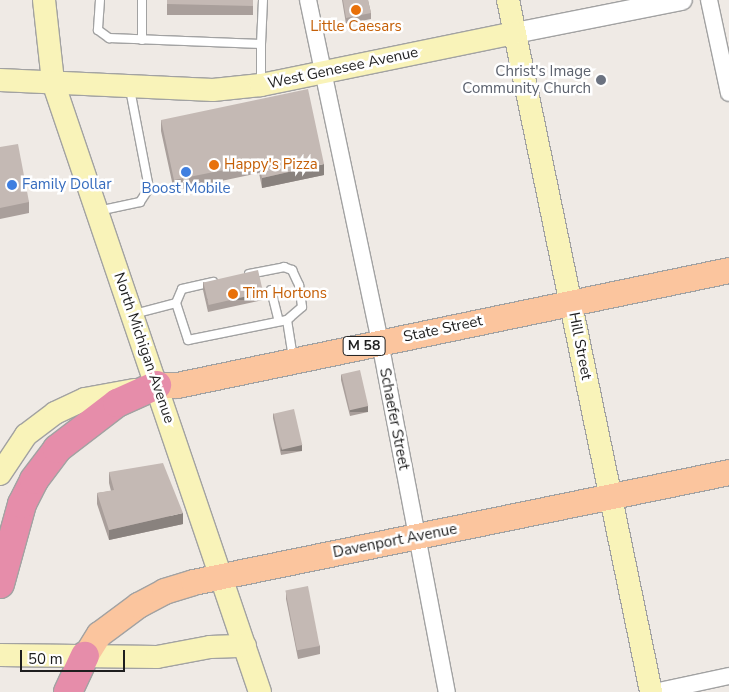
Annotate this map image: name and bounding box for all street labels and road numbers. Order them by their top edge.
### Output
street label: West Genesee Avenue [266,43,420,93]
street label: North Michigan Avenue [110,270,178,426]
street label: Hill Street [565,311,595,381]
street label: State Street [402,312,484,346]
road number: M 58 [342,334,386,358]
street label: Schaefer Street [375,366,413,472]
street label: Davenport Avenue [331,520,459,562]

